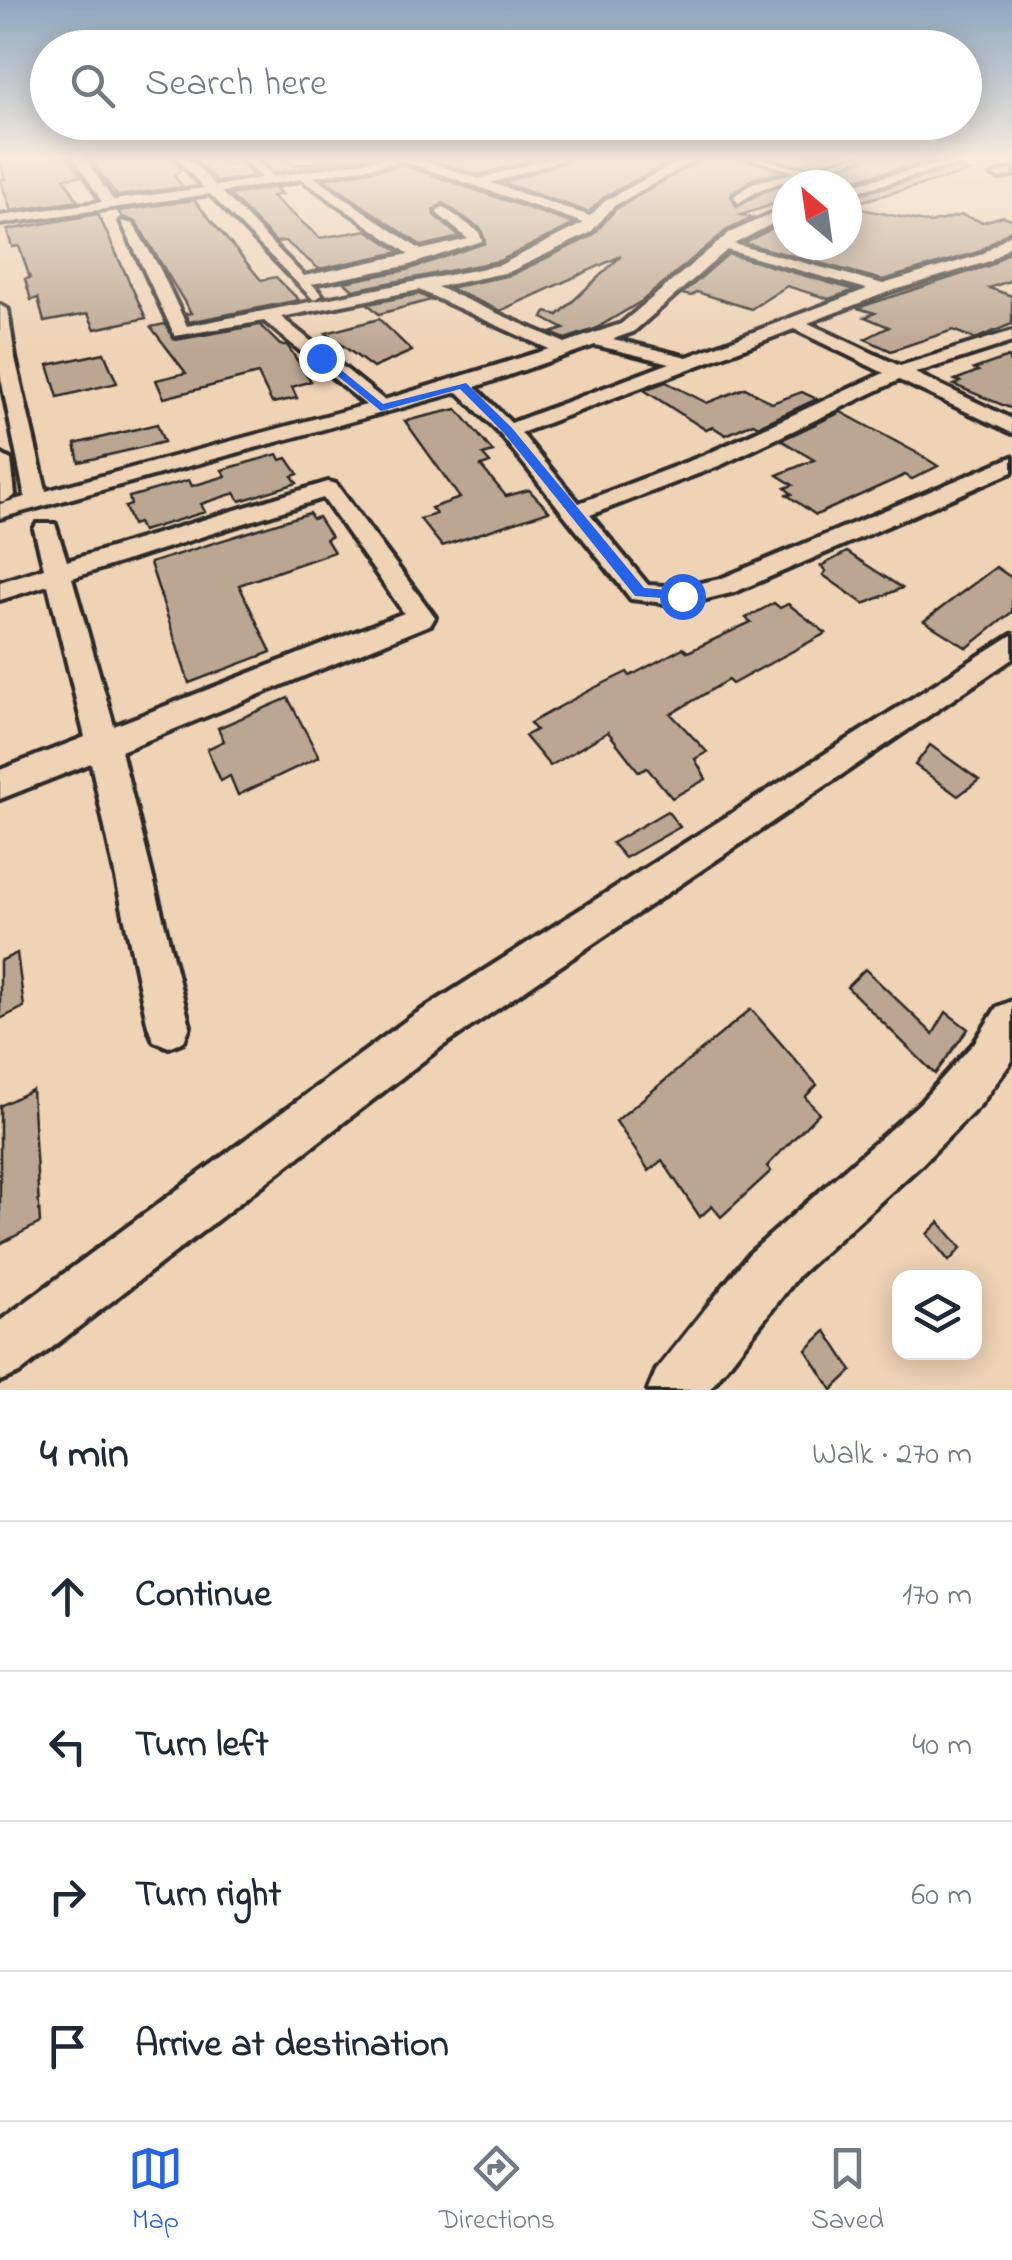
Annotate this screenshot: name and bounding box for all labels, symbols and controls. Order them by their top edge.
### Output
search box [30,30,982,140]
text: Search here [145,57,327,113]
icon: search [65,58,120,113]
north arrow [772,170,862,260]
route end [299,336,345,382]
route start [660,574,706,620]
map controls [892,1270,982,1360]
button: layers [892,1270,982,1360]
text: 4 min [40,1425,129,1486]
text: Walk · 270 m [812,1432,972,1479]
text: Continue [135,1568,271,1624]
icon: ahead [40,1569,95,1624]
text: 170 m [902,1573,972,1620]
text: Turn left [135,1718,268,1774]
icon: left [40,1719,95,1774]
text: 40 m [912,1723,972,1770]
text: Turn right [135,1868,281,1924]
icon: right [40,1869,95,1924]
text: 60 m [911,1873,972,1920]
text: Arrive at destination [135,2018,449,2074]
icon: arrive [40,2019,95,2074]
tab: Map [128,2141,183,2242]
tab: Directions [439,2141,555,2242]
tab: Saved [811,2141,884,2242]

